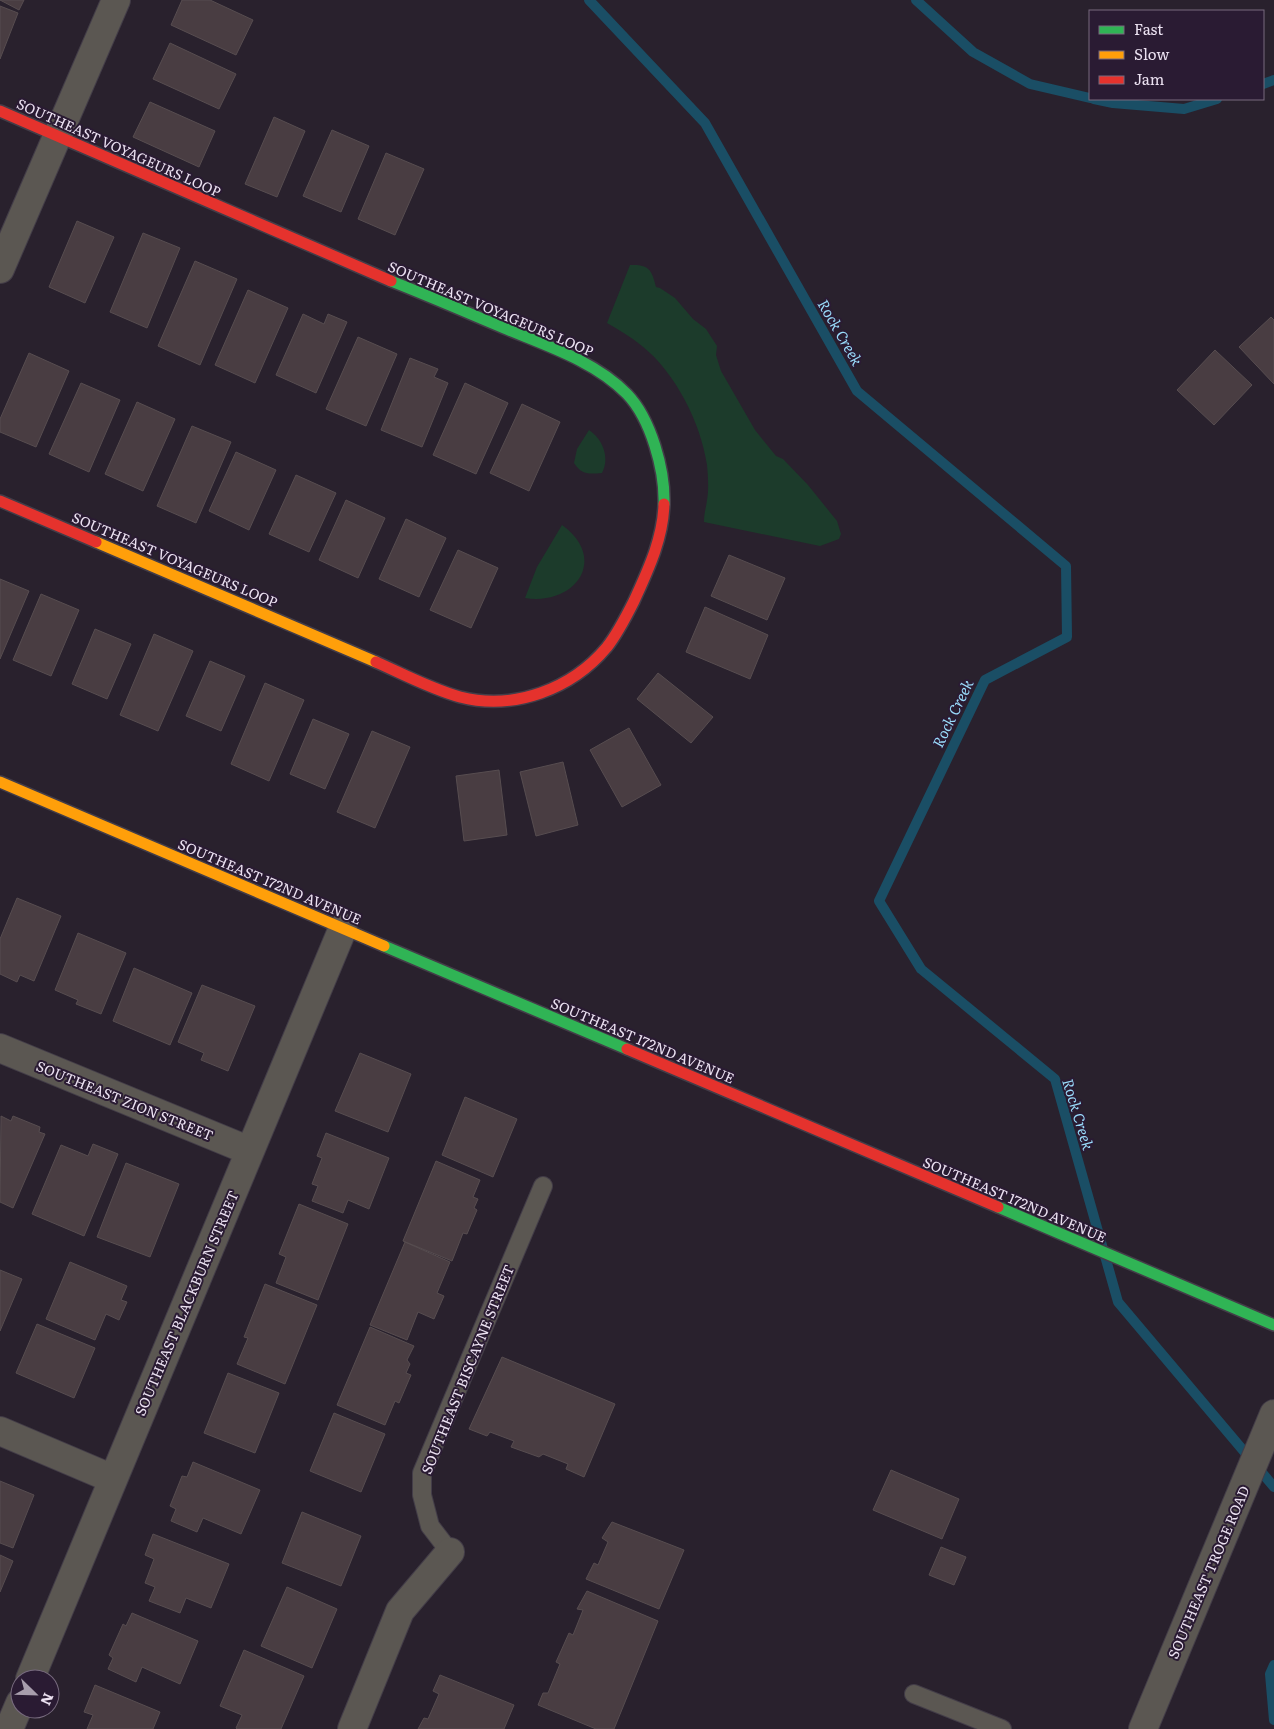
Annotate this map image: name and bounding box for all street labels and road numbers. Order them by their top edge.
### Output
street label: SOUTHEAST VOYAGEURS LOOP [14,93,225,201]
street label: SOUTHEAST VOYAGEURS LOOP [385,256,597,361]
street label: SOUTHEAST VOYAGEURS LOOP [69,507,281,612]
street label: SOUTHEAST 172ND AVENUE [175,833,365,929]
street label: SOUTHEAST 172ND AVENUE [548,992,738,1088]
street label: SOUTHEAST ZION STREET [34,1055,216,1145]
street label: SOUTHEAST 172ND AVENUE [920,1151,1110,1247]
street label: SOUTHEAST BLACKBURN STREET [129,1187,243,1419]
street label: SOUTHEAST BISCAYNE STREET [416,1261,518,1477]
street label: SOUTHEAST TROGE ROAD [1162,1482,1254,1662]

